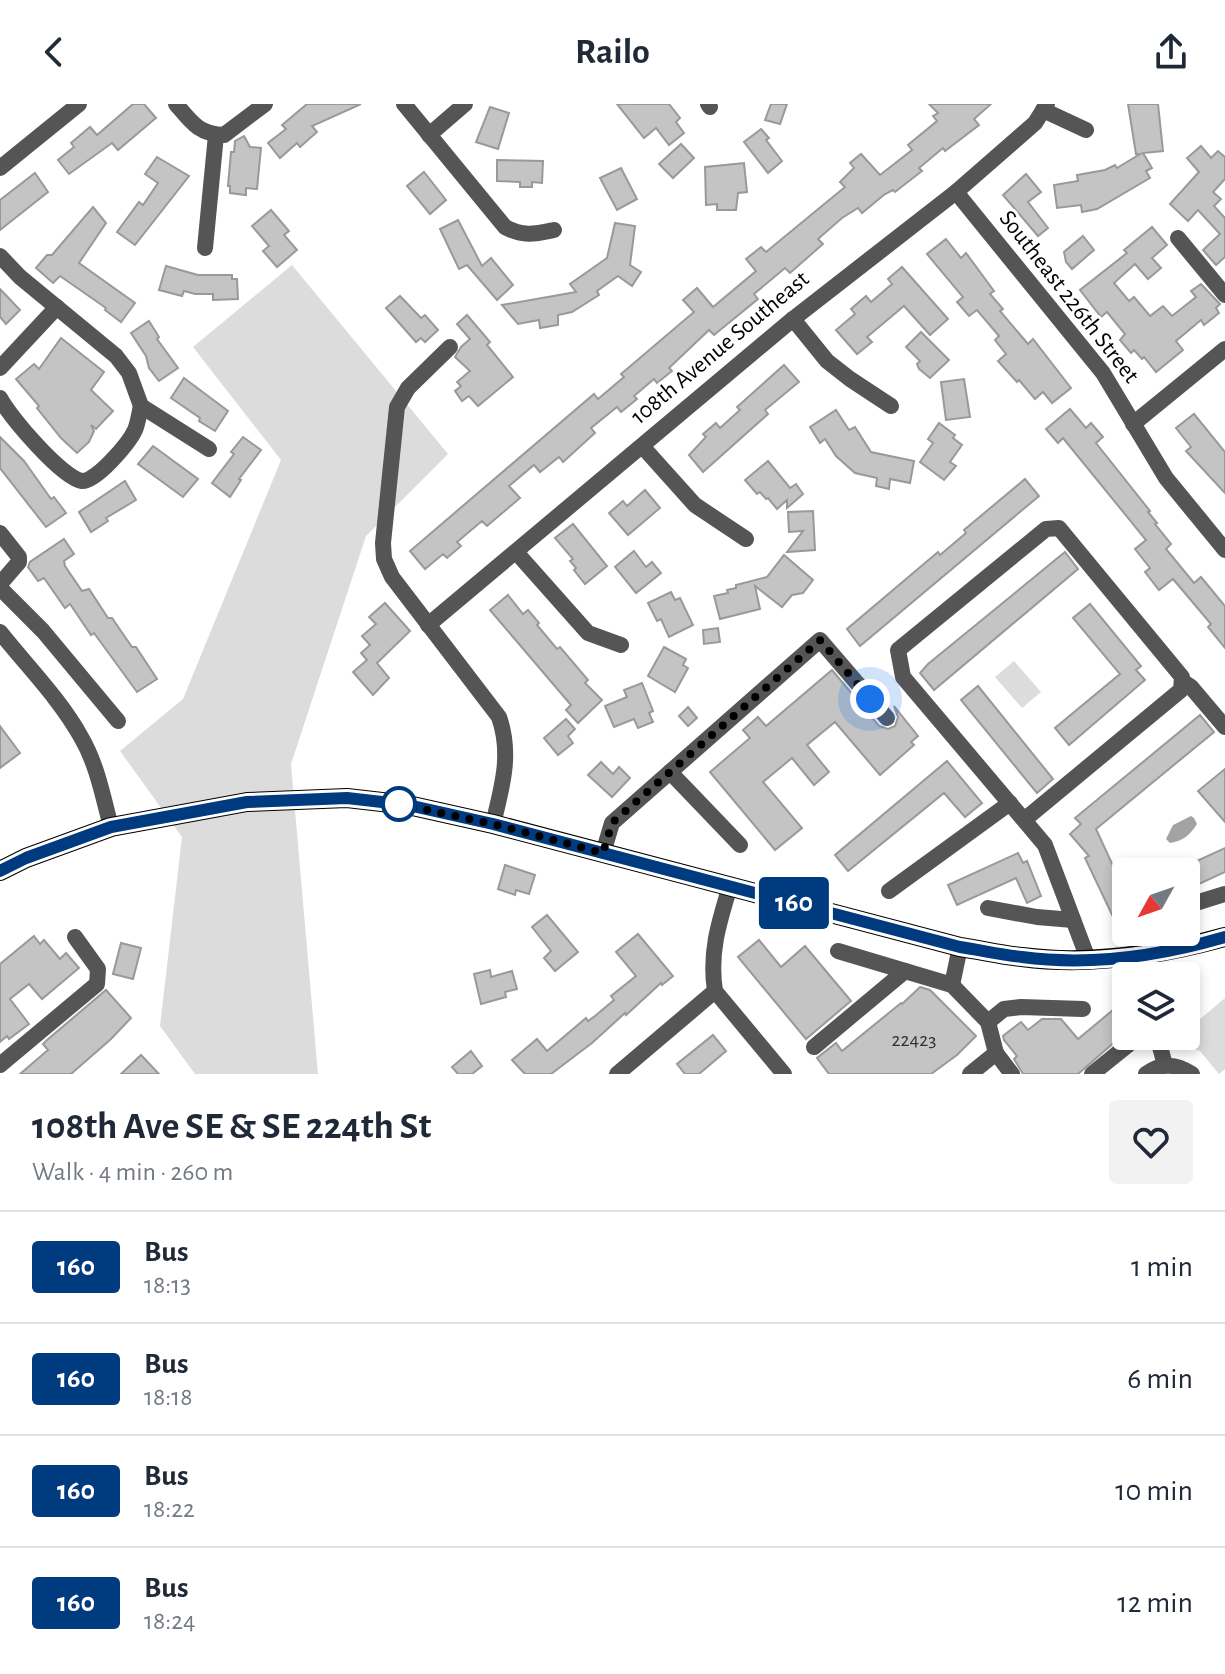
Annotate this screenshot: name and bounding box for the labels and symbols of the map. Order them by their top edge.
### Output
street label: Southeast 226th Street [994,206,1144,388]
street label: 108th Avenue Southeast [626,267,814,429]
your location [850,679,890,719]
unlabelled marker [382,787,416,821]
north arrow [1112,858,1200,946]
line badge: 160 [748,877,840,929]
house number: 22423 [891,1030,937,1050]

